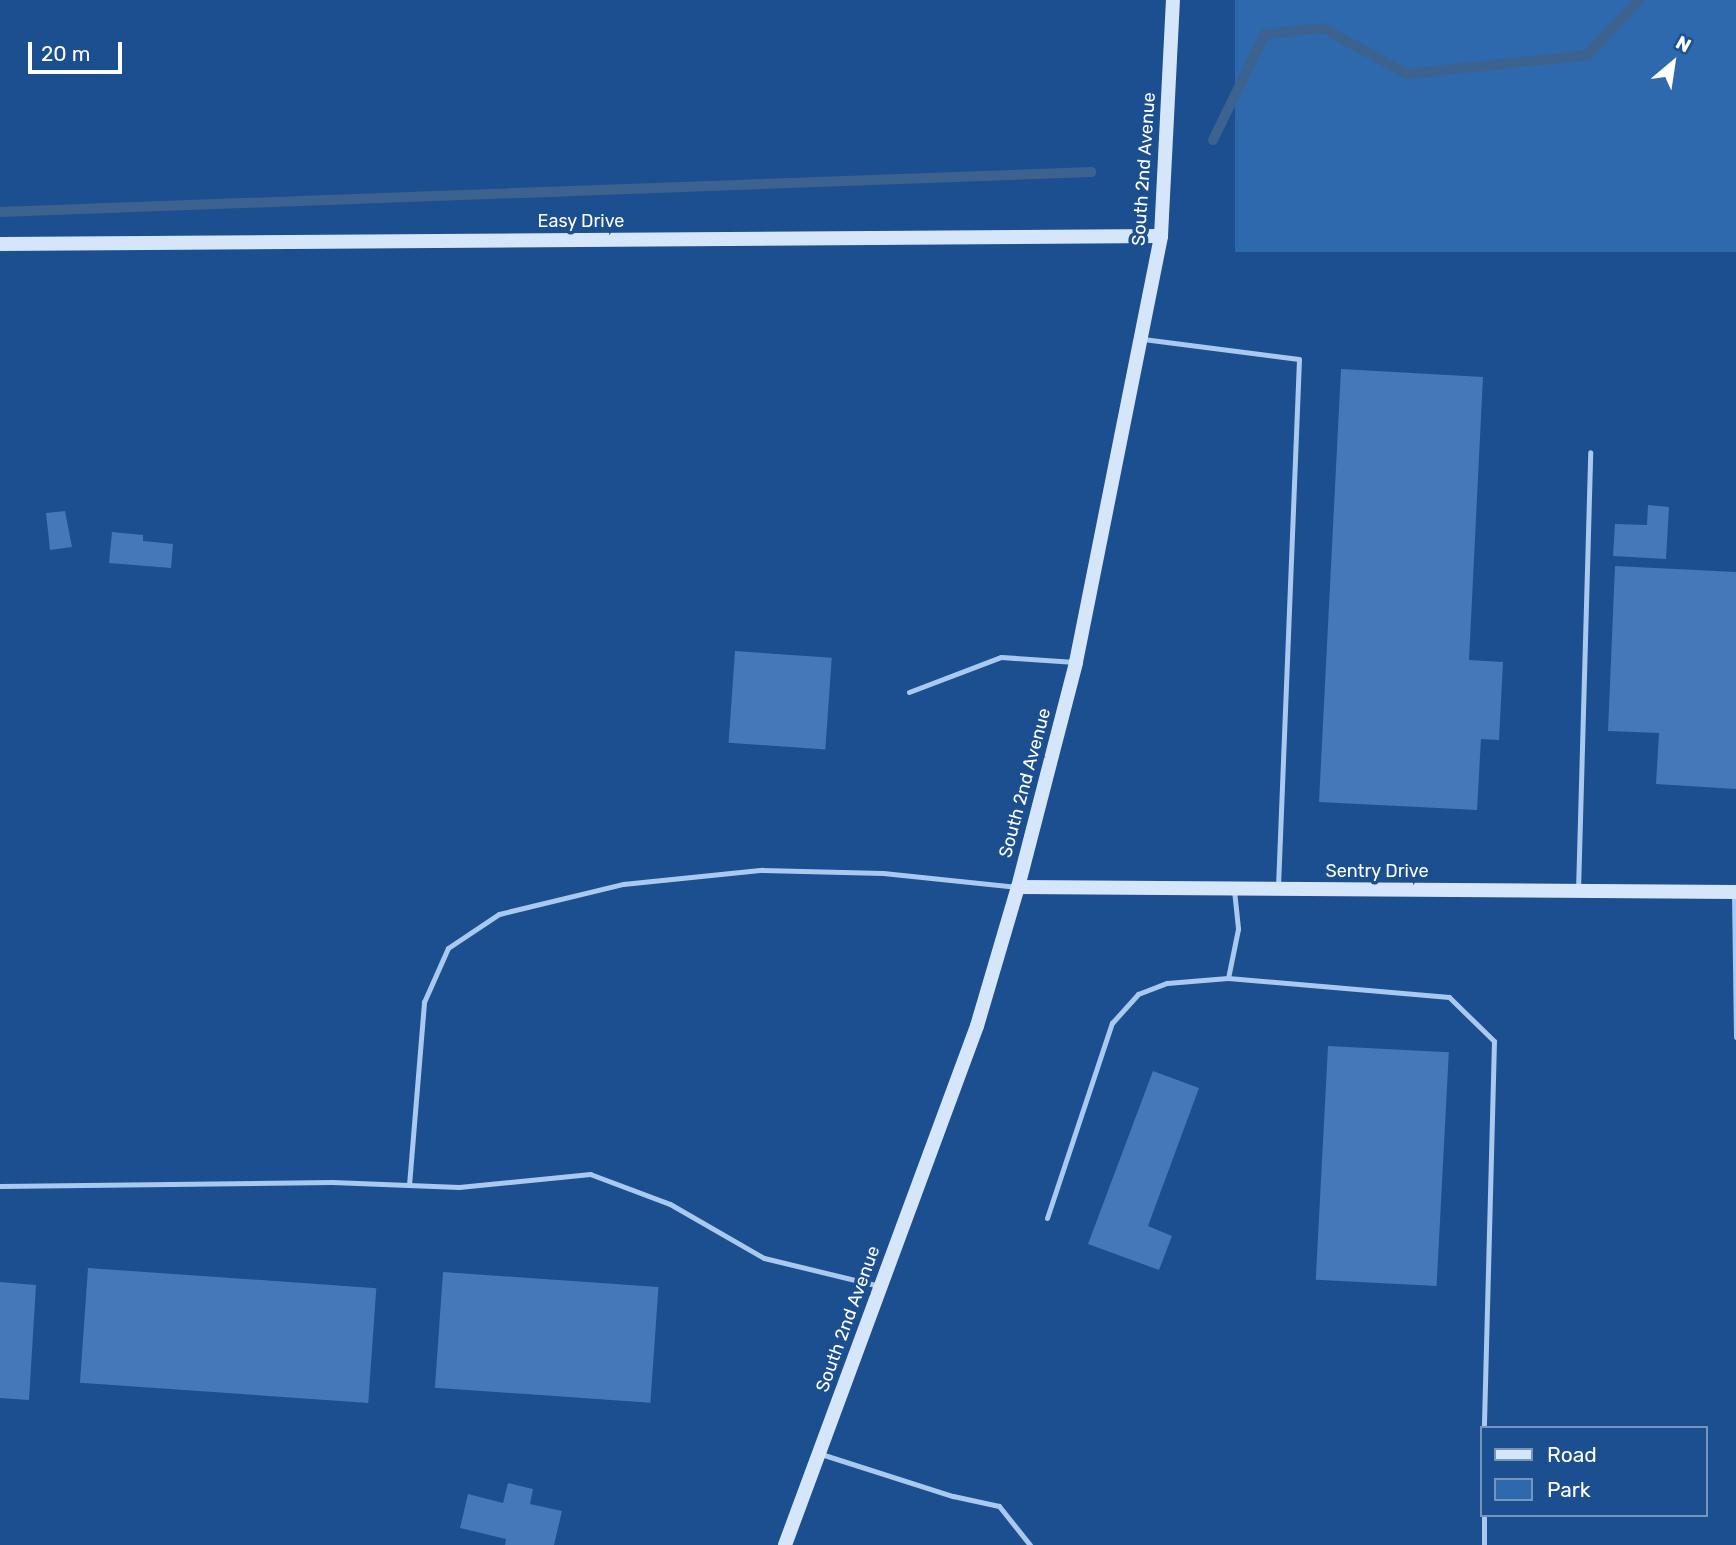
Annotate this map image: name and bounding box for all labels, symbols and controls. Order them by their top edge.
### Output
scale bar [32,28,126,72]
north arrow [1638,28,1708,98]
text: N [1672,31,1695,58]
text: 20 m [41,41,90,66]
street label: South 2nd Avenue [1128,91,1160,247]
street label: Easy Drive [537,210,625,232]
street label: South 2nd Avenue [995,706,1055,860]
street label: Sentry Drive [1325,860,1429,882]
street label: South 2nd Avenue [811,1243,885,1395]
legend [1480,1426,1708,1517]
text: Road [1547,1442,1597,1467]
text: Park [1547,1477,1591,1502]

